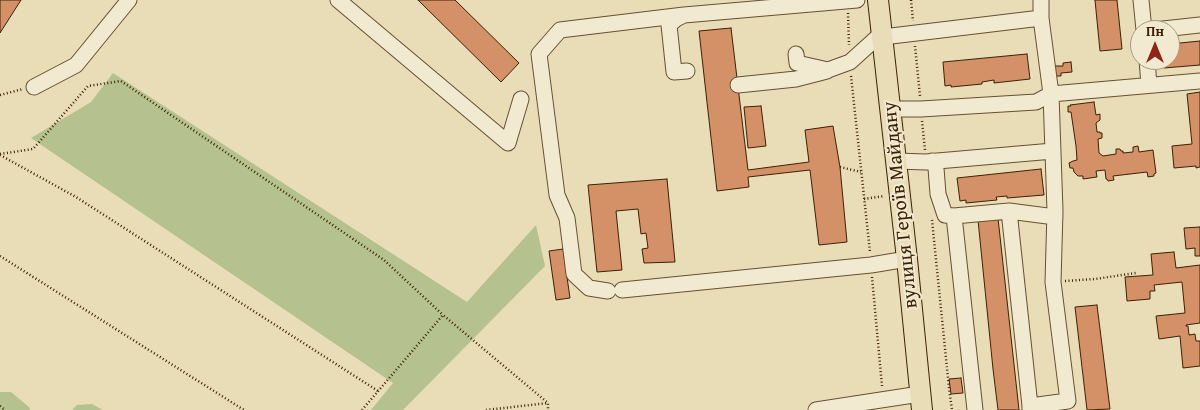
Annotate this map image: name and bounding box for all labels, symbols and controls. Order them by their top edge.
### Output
north arrow [1130,20,1180,70]
text: Пн [1146,21,1164,41]
street label: вулиця Героїв Майдану [878,100,924,310]

